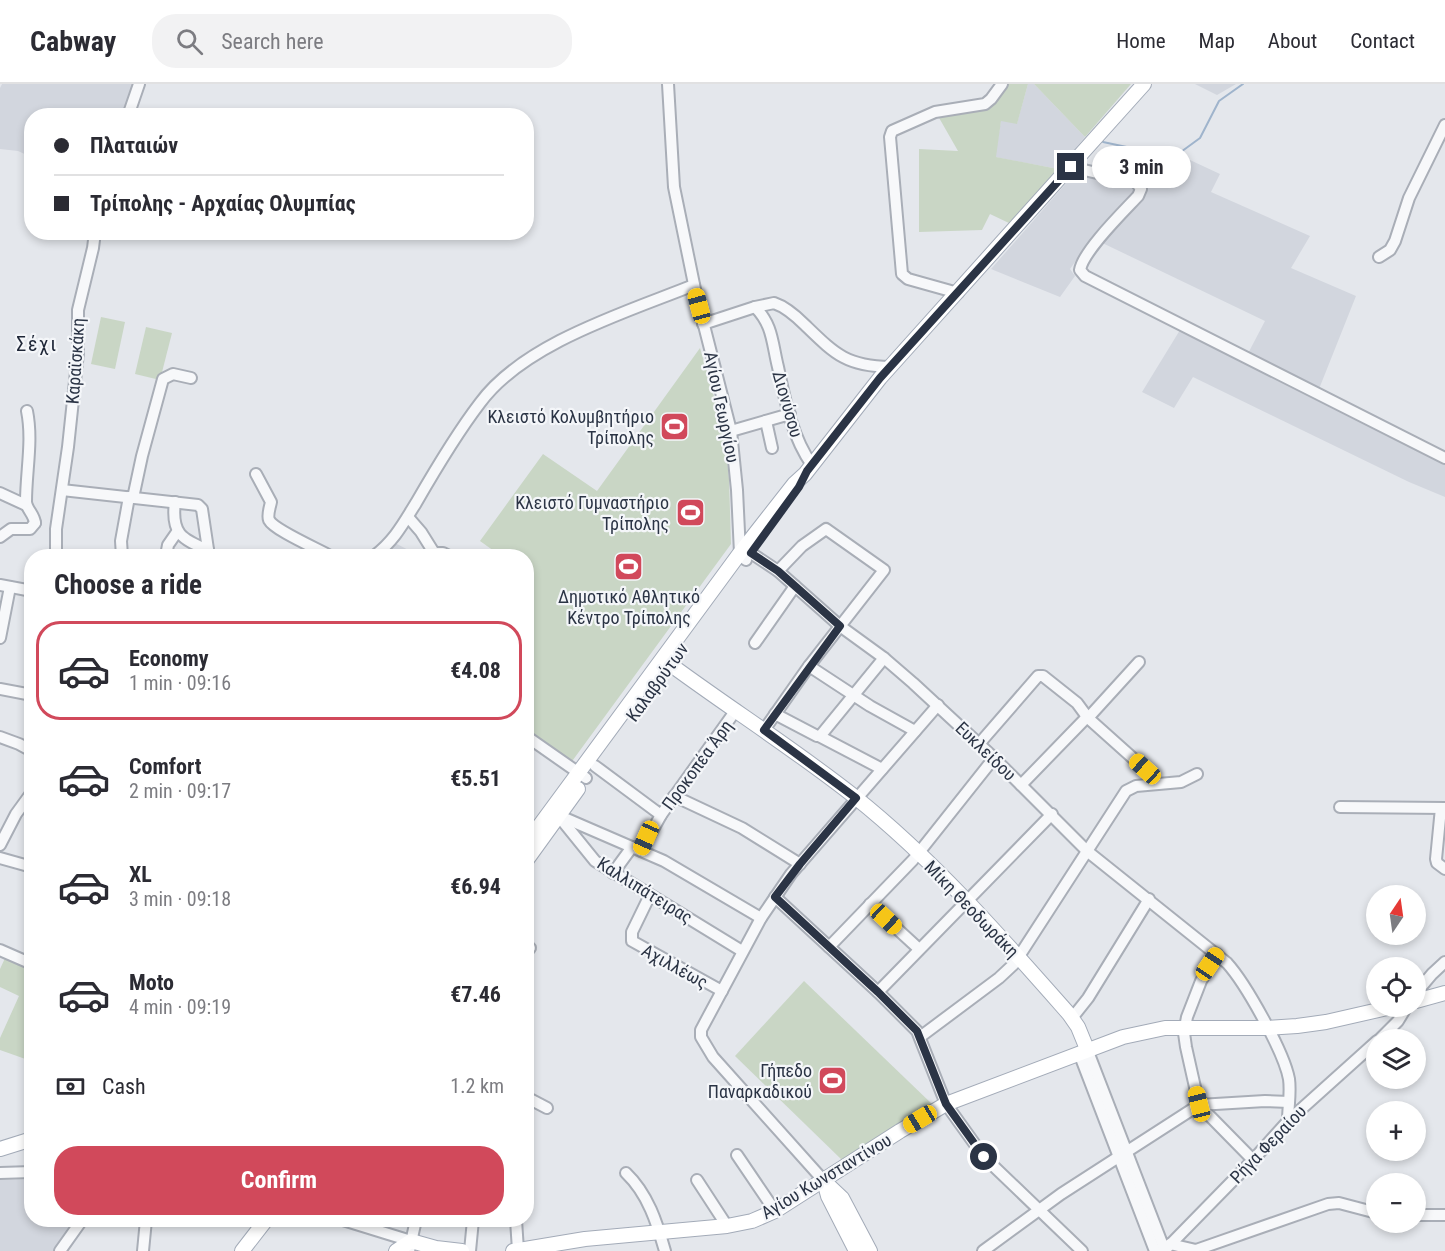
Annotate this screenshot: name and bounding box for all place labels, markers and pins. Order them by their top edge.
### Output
place label: Κλειστό Κολυμβητήριο Τρίπολης [488,406,654,448]
sports icon: Κλειστό Κολυμβητήριο Τρίπολης [659,410,691,442]
place label: Κλειστό Γυμναστήριο Τρίπολης [515,492,669,534]
sports icon: Κλειστό Γυμναστήριο Τρίπολης [674,496,706,528]
sports icon: Δημοτικό Αθλητικό Κέντρο Τρίπολης [613,551,645,583]
place label: Δημοτικό Αθλητικό Κέντρο Τρίπολης [558,586,700,628]
place label: Γήπεδο Παναρκαδικού [708,1060,812,1102]
sports icon: Γήπεδο Παναρκαδικού [817,1064,849,1096]

